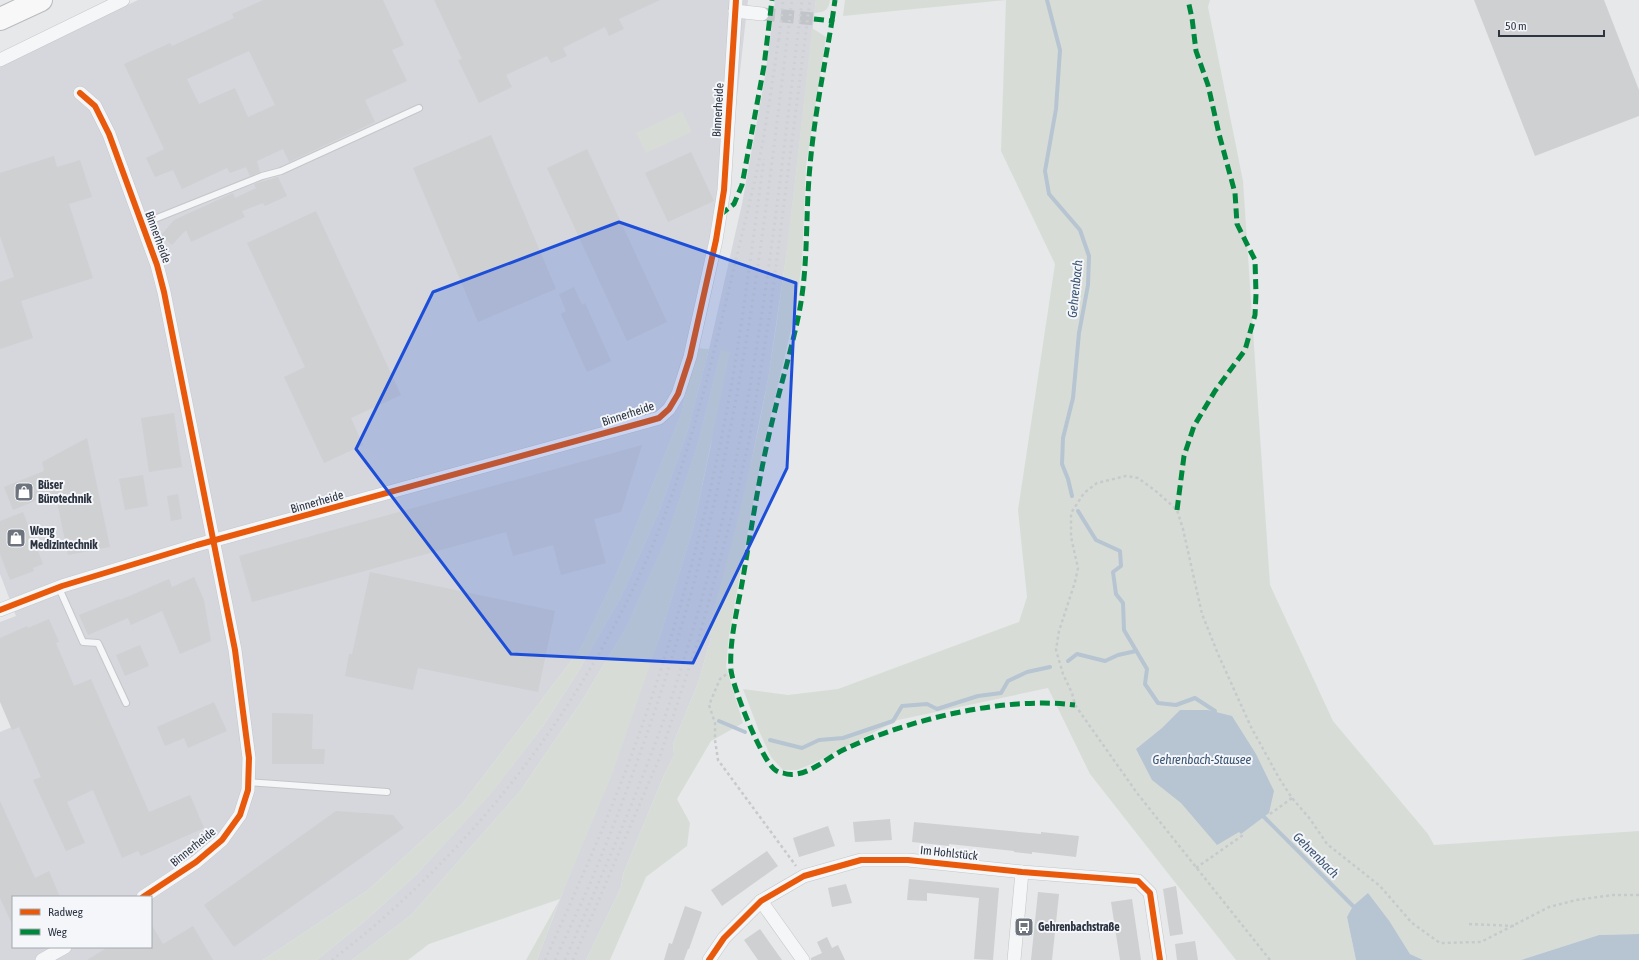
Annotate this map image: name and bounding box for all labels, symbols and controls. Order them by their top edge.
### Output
scale bar [1499,12,1604,38]
text: 50 m [1505,19,1527,33]
street label: Binnerheide [710,83,726,137]
street label: Binnerheide [142,209,174,265]
water label: Gehrenbach [1065,259,1086,319]
street label: Binnerheide [600,399,656,429]
place label: Büser Bürotechnik [38,478,92,506]
shop icon: Büser Bürotechnik [13,481,35,503]
street label: Binnerheide [289,488,345,516]
place label: Weng Medizintechnik [29,524,98,552]
shop icon: Weng Medizintechnik [5,527,27,549]
water label: Gehrenbach-Stausee [1153,752,1252,767]
street label: Binnerheide [168,824,218,870]
water label: Gehrenbach [1290,829,1342,881]
street label: Im Hohlstück [919,843,979,863]
legend [12,896,152,948]
text: Radweg [48,905,84,919]
bus stop icon: Gehrenbachstraße [1013,916,1035,938]
place label: Gehrenbachstraße [1038,920,1120,934]
text: Weg [48,925,68,939]

